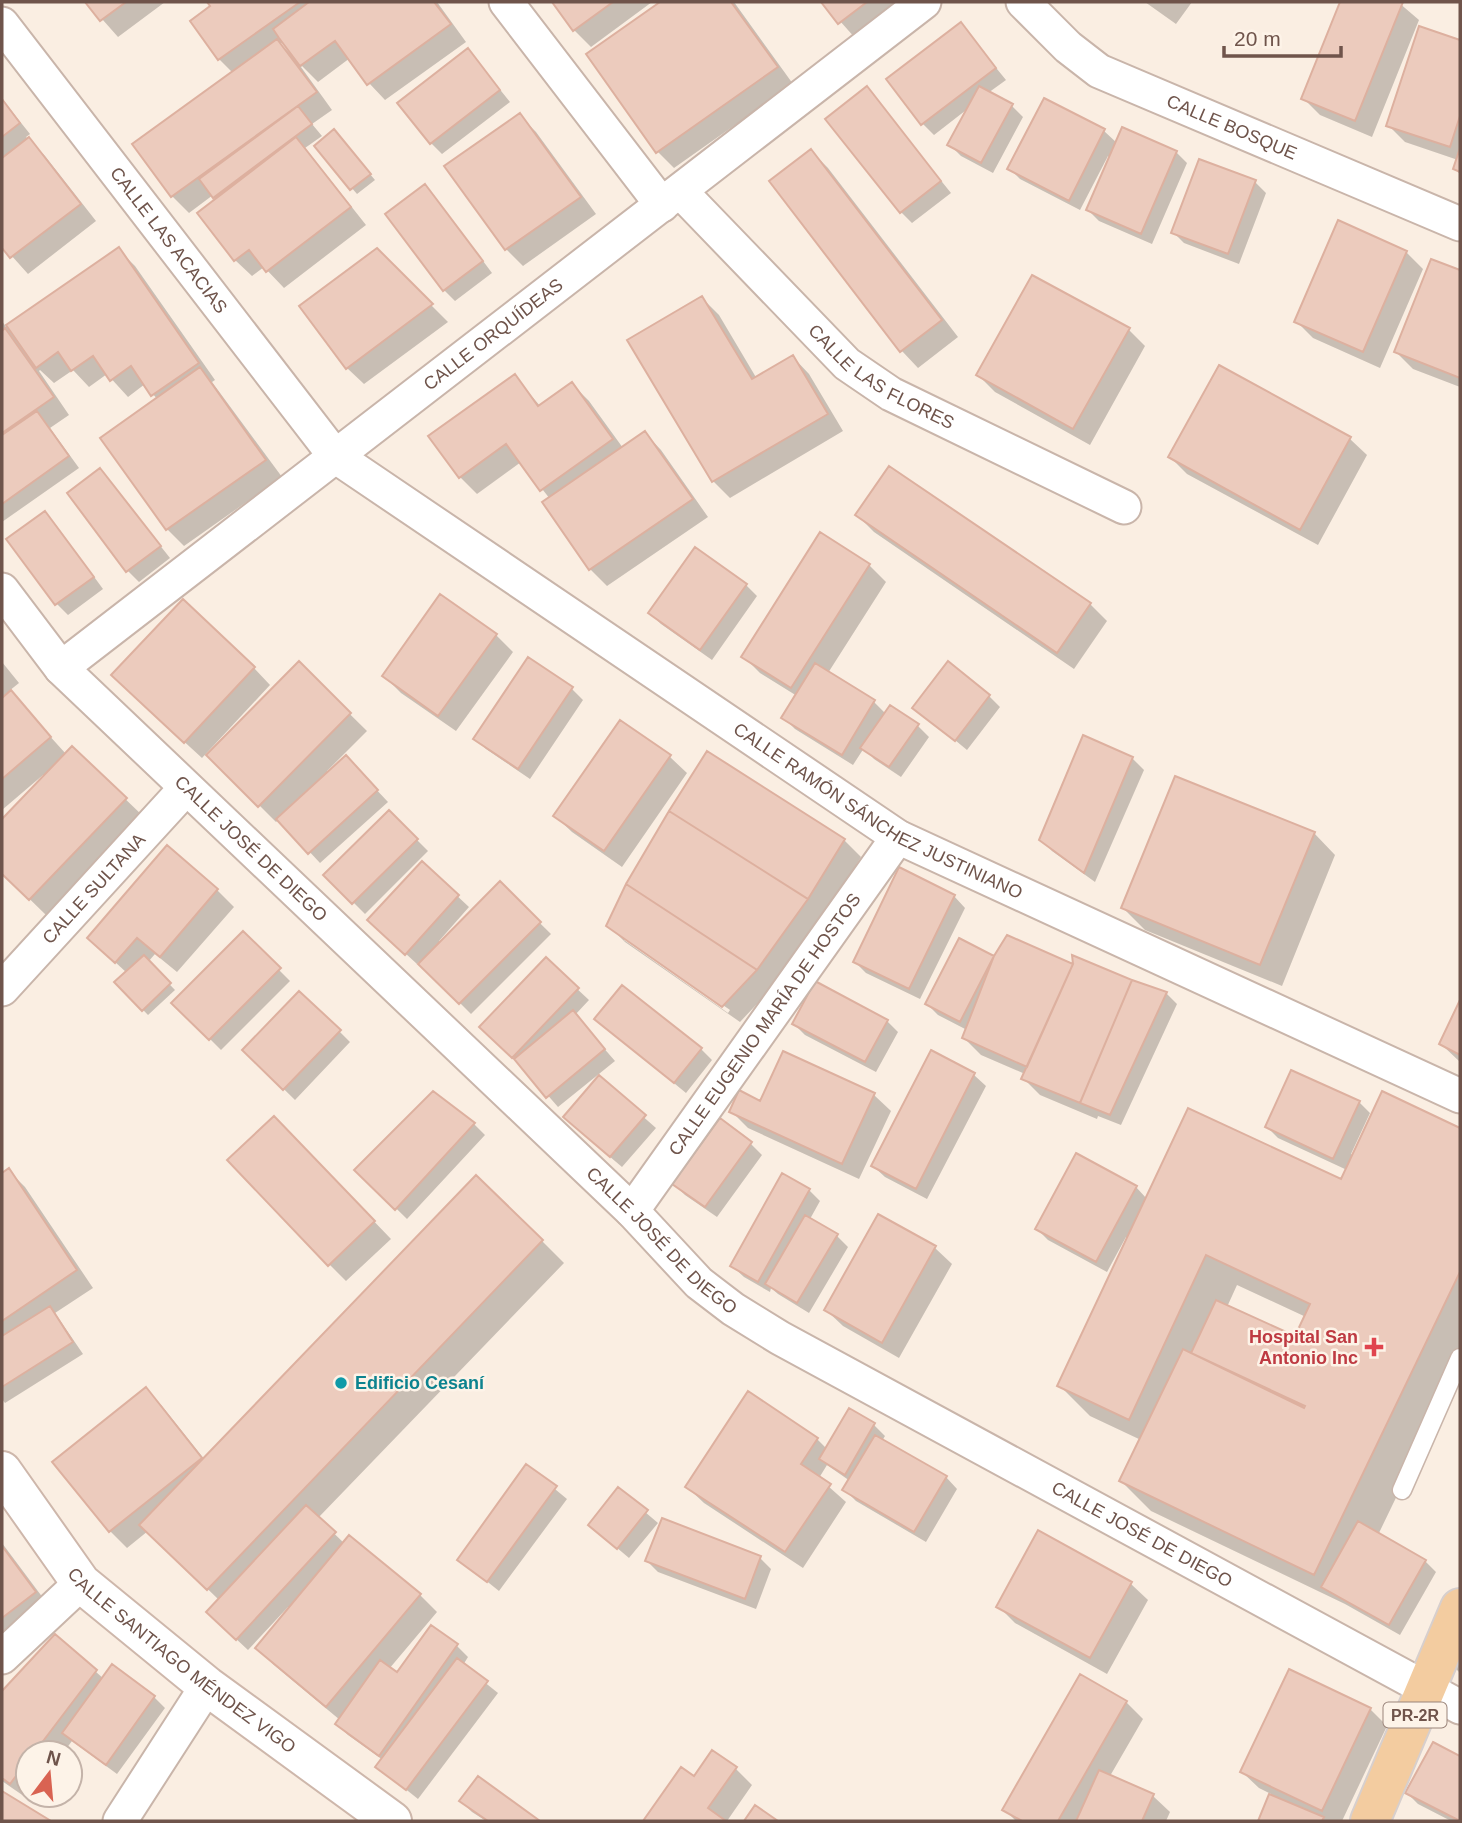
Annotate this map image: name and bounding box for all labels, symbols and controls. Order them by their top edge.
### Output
scale bar [1224,14,1341,58]
text: 20 m [1234,27,1281,50]
street label: CALLE BOSQUE [1164,91,1300,164]
street label: CALLE LAS ACACIAS [106,163,231,317]
street label: CALLE ORQUÍDEAS [420,275,567,394]
street label: CALLE LAS FLORES [804,320,957,433]
street label: CALLE RAMÓN SÁNCHEZ JUSTINIANO [730,719,1026,903]
street label: CALLE JOSÉ DE DIEGO [171,772,331,926]
street label: CALLE SULTANA [38,829,149,948]
street label: CALLE EUGENIO MARÍA DE HOSTOS [665,889,865,1159]
street label: CALLE JOSÉ DE DIEGO [582,1163,741,1318]
place label: Hospital San Antonio Inc [1249,1327,1358,1368]
marker: Hospital San Antonio Inc [1364,1337,1384,1357]
place label: Edificio Cesaní [355,1373,485,1393]
marker: Edificio Cesaní [333,1375,349,1391]
street label: CALLE JOSÉ DE DIEGO [1048,1477,1236,1591]
street label: CALLE SANTIAGO MÉNDEZ VIGO [63,1564,300,1757]
road number: PR-2R [1384,1702,1446,1728]
north arrow [14,1739,84,1809]
text: N [44,1746,63,1770]

